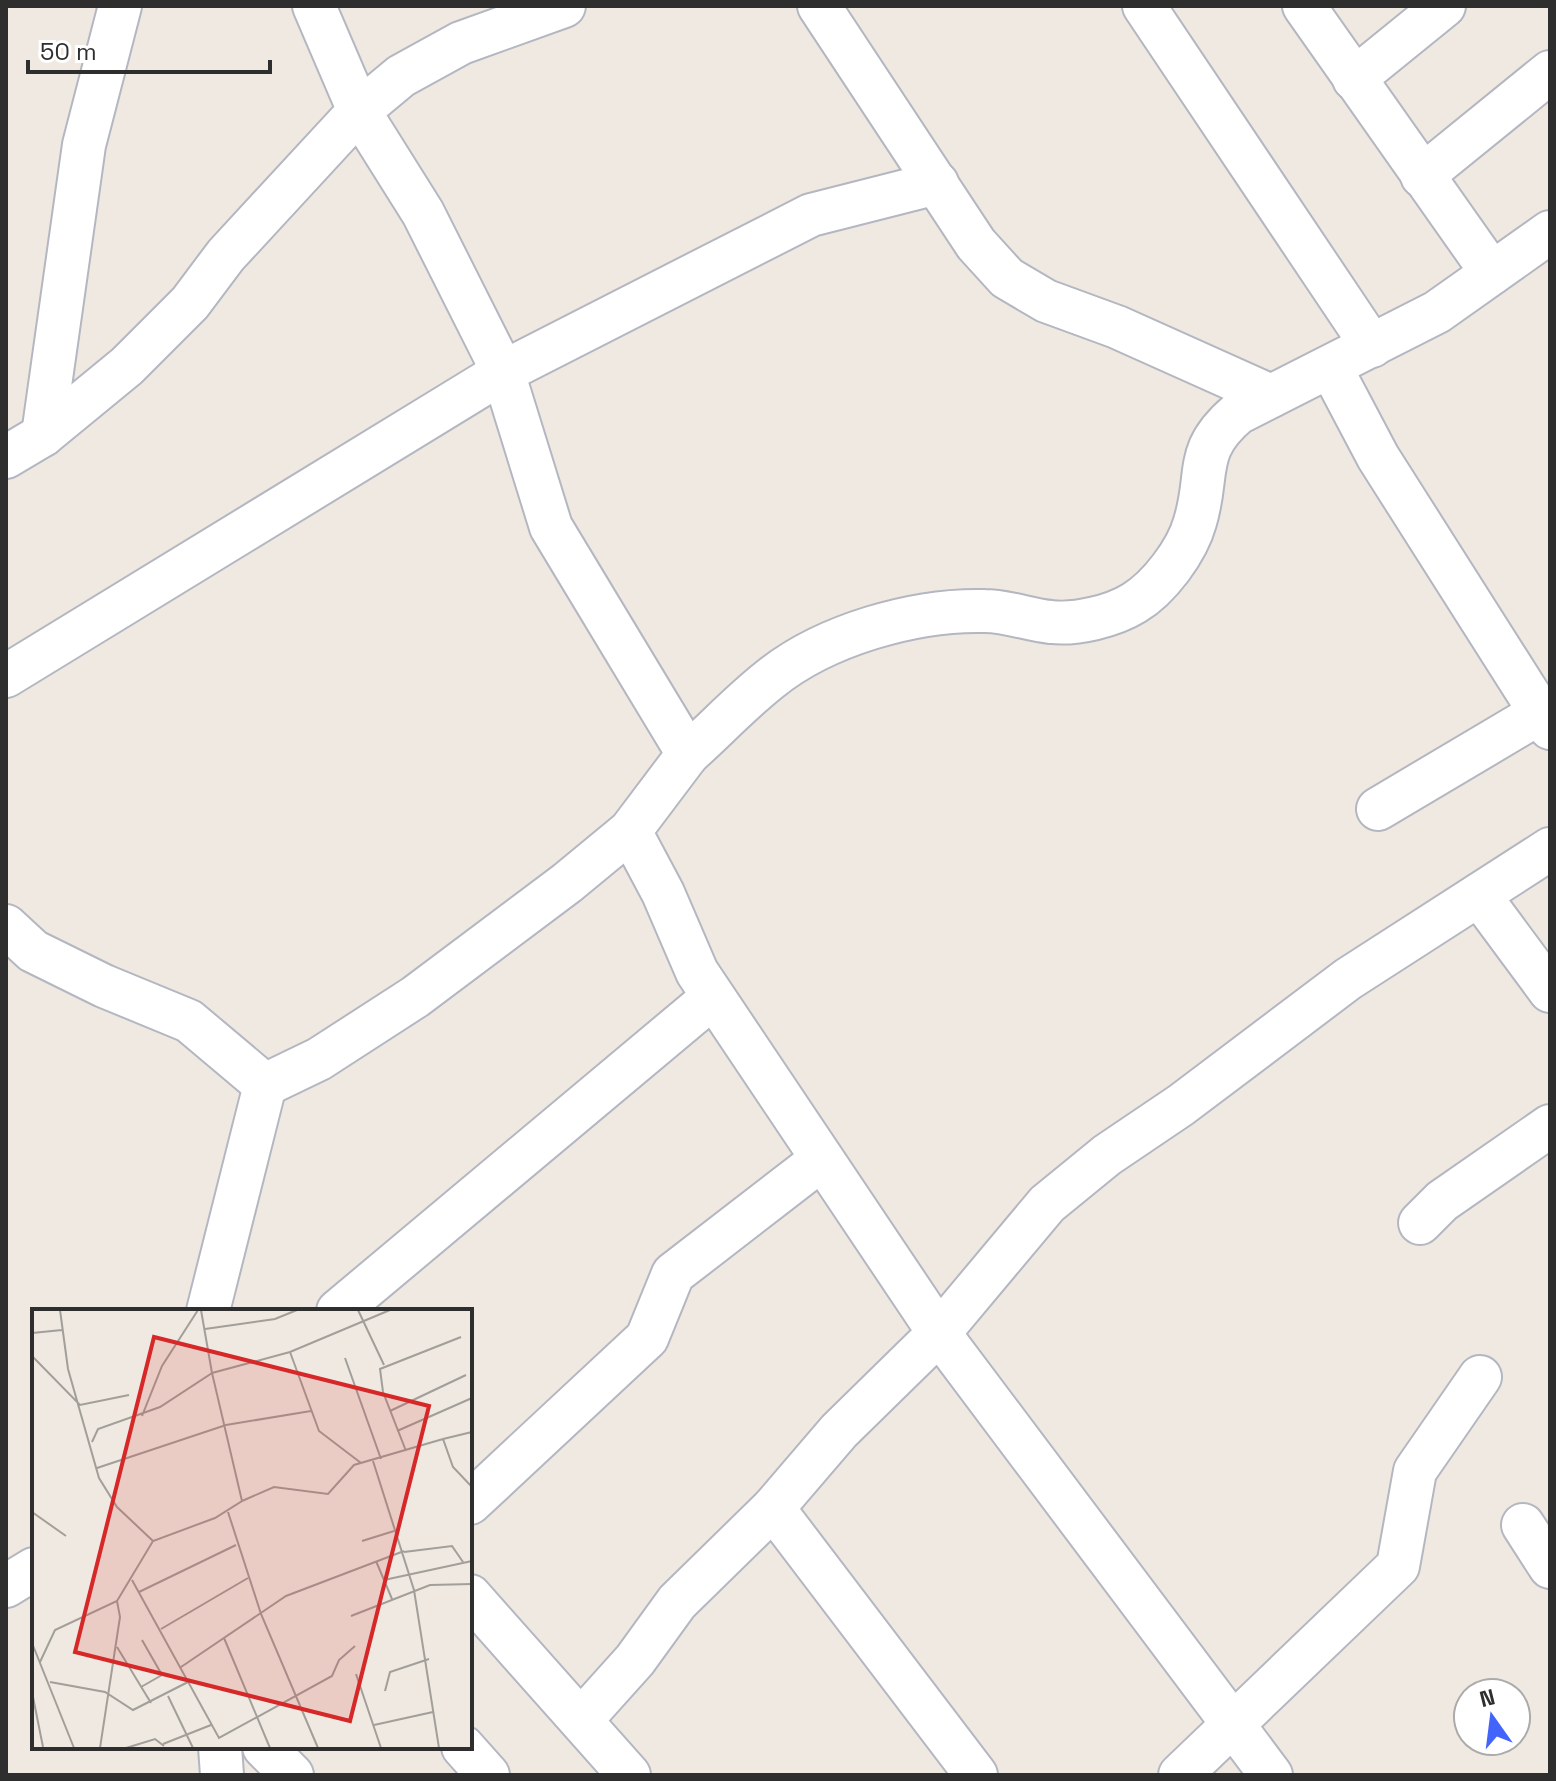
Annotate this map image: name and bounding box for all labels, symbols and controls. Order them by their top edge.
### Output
scale bar [28,24,270,74]
text: 50 m [40,36,97,67]
inset map [32,1309,472,1749]
north arrow [1452,1677,1532,1757]
text: N [1477,1682,1498,1713]

